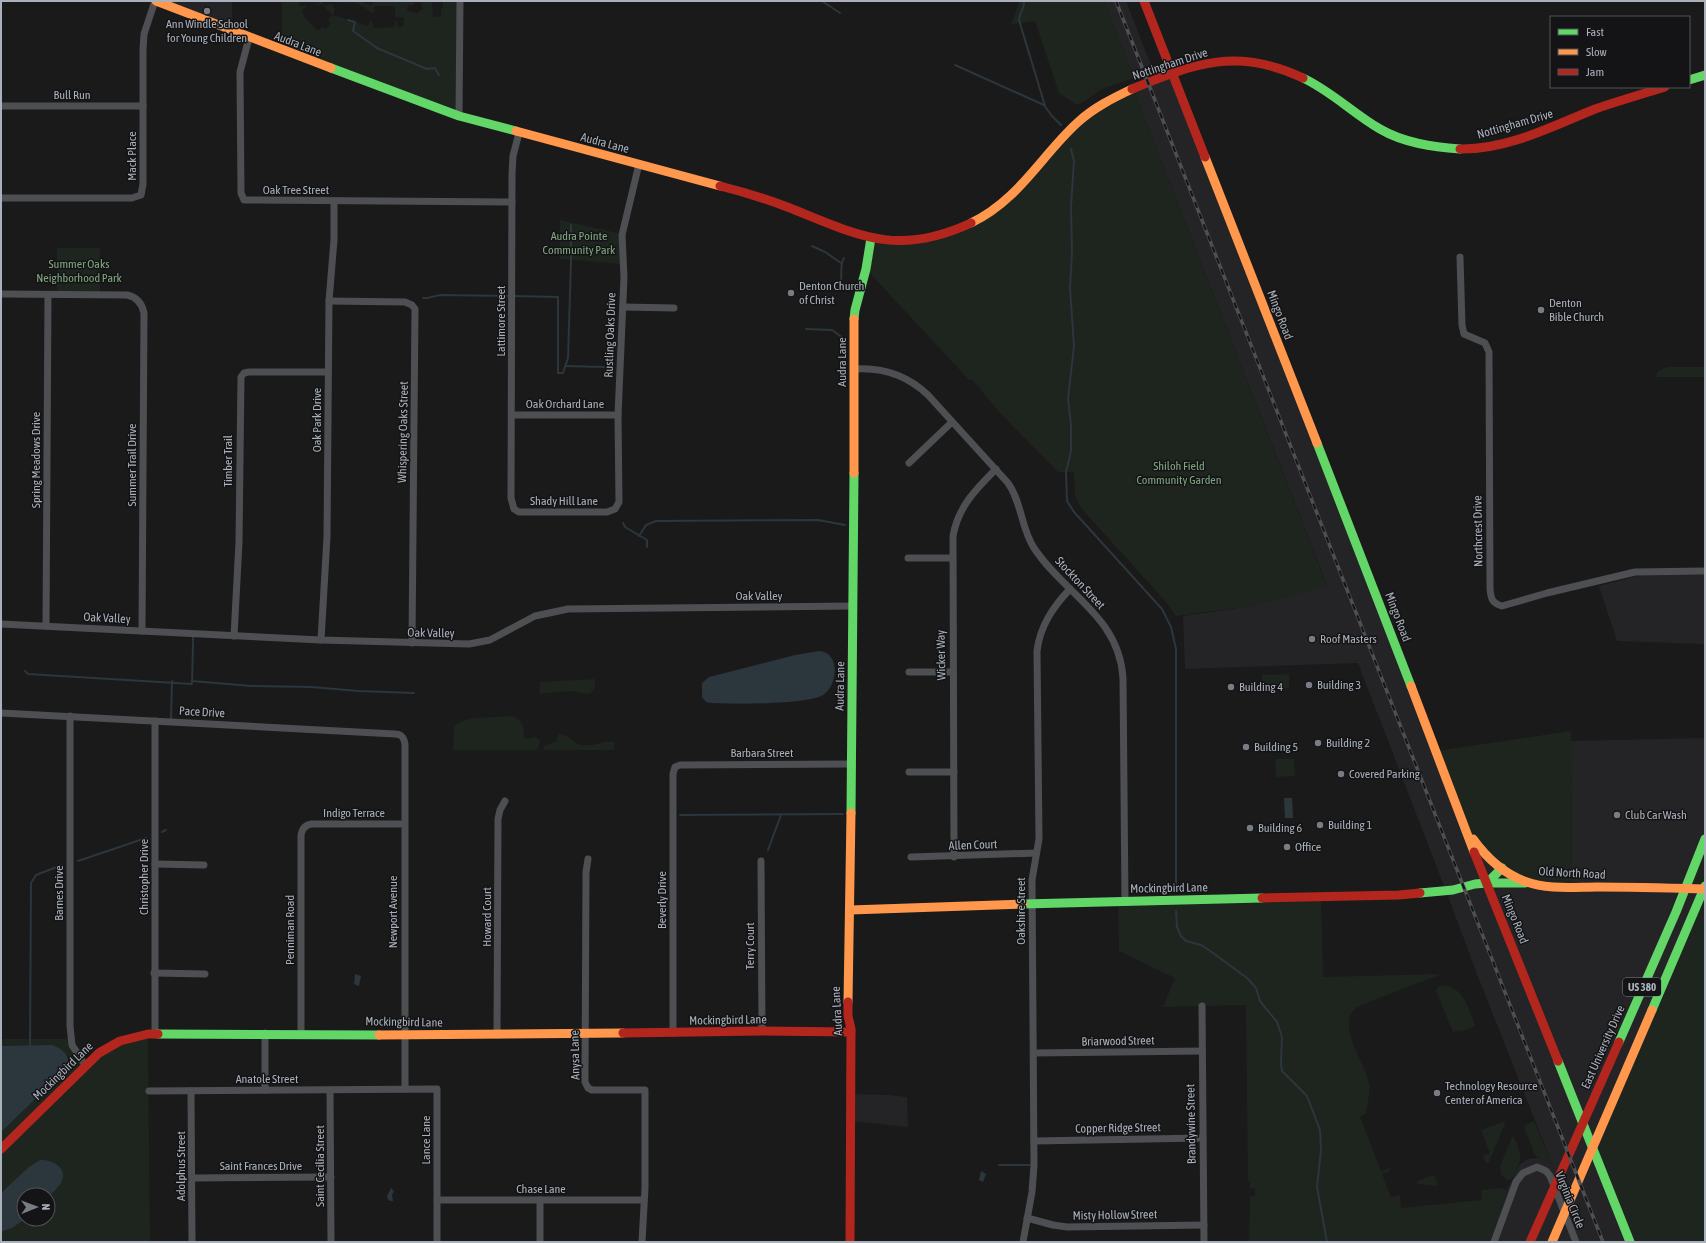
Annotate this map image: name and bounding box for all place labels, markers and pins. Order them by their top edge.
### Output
marker: Ann Windle School for Young Children [202,6,212,16]
place label: Ann Windle School for Young Children [166,17,249,45]
place label: Denton Church of Christ [799,279,864,307]
marker: Denton Church of Christ [786,288,796,298]
place label: Denton Bible Church [1549,296,1604,324]
marker: Denton Bible Church [1536,305,1546,315]
place label: Roof Masters [1320,632,1377,646]
marker: Roof Masters [1307,634,1317,644]
place label: Building 3 [1317,678,1361,692]
place label: Building 4 [1239,680,1283,694]
marker: Building 3 [1304,680,1314,690]
marker: Building 4 [1226,682,1236,692]
place label: Building 2 [1326,736,1370,750]
marker: Building 2 [1313,738,1323,748]
place label: Building 5 [1254,740,1298,754]
marker: Building 5 [1241,742,1251,752]
place label: Covered Parking [1349,767,1421,781]
marker: Covered Parking [1336,769,1346,779]
place label: Club Car Wash [1625,808,1687,822]
marker: Club Car Wash [1612,810,1622,820]
place label: Building 1 [1328,818,1372,832]
marker: Building 1 [1315,820,1325,830]
place label: Building 6 [1258,821,1302,835]
marker: Building 6 [1245,823,1255,833]
place label: Office [1295,840,1321,854]
marker: Office [1282,842,1292,852]
place label: Technology Resource Center of America [1445,1079,1538,1107]
marker: Technology Resource Center of America [1432,1088,1442,1098]

